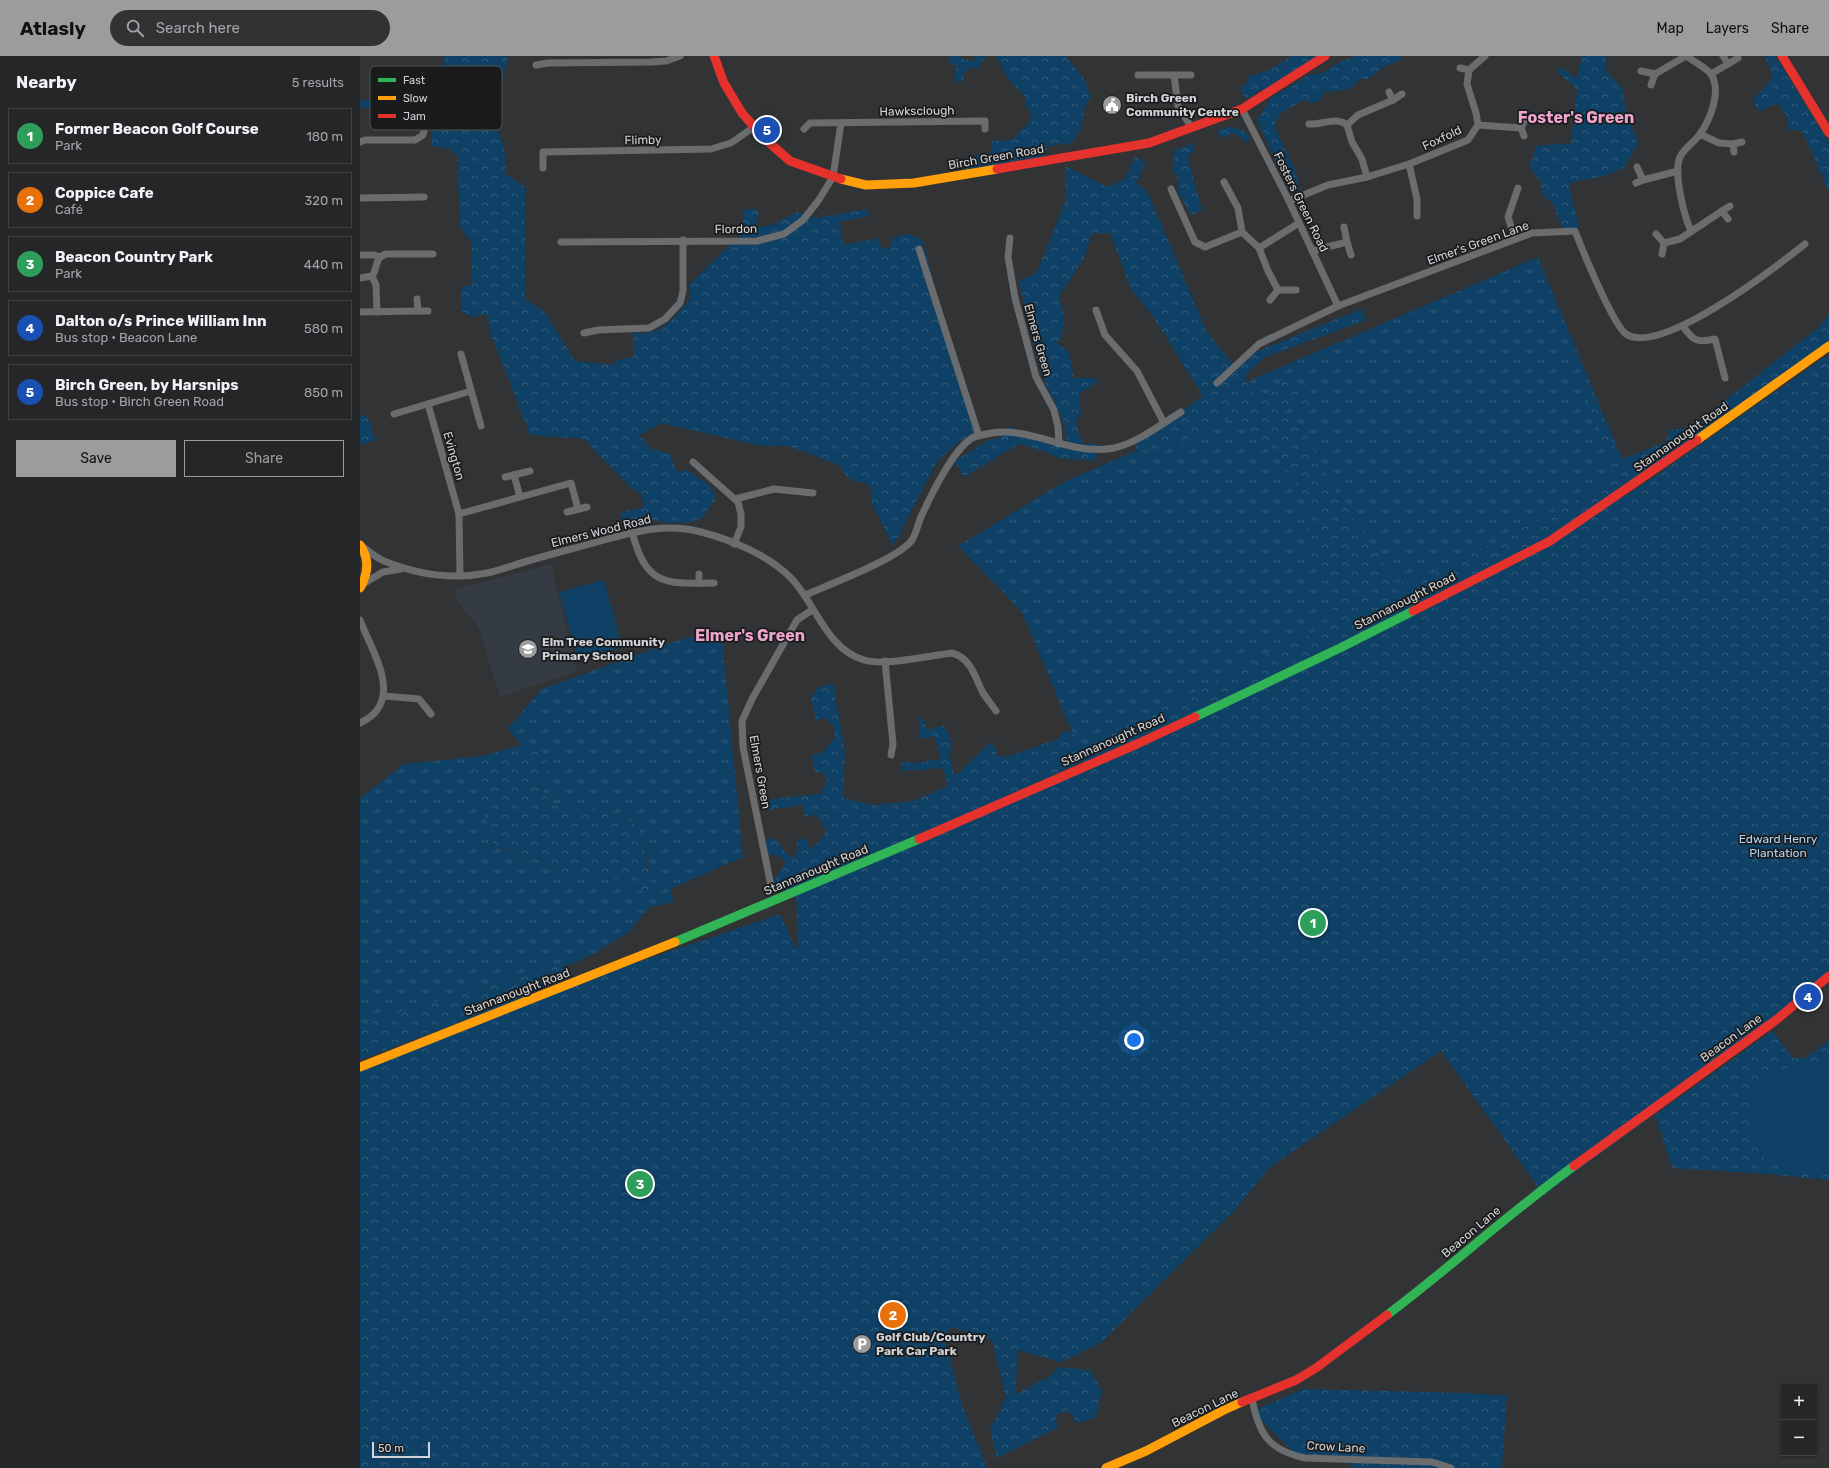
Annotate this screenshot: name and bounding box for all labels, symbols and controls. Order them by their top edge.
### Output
search box [110,10,390,46]
text: Atlasly [20,17,86,40]
icon: search [124,17,146,39]
text: Search here [156,19,240,37]
text: Map [1657,20,1684,37]
text: Layers [1706,20,1749,37]
text: Share [1771,20,1809,37]
legend [370,66,502,130]
text: Nearby [16,72,77,92]
text: Fast [403,74,426,87]
text: 5 results [292,75,344,90]
place label: Birch Green Community Centre [1126,91,1239,119]
text: Slow [403,92,428,105]
public building icon: Birch Green Community Centre [1101,94,1123,116]
street label: Hawksclough [879,103,955,119]
district label: Foster's Green [1518,108,1634,127]
text: Jam [403,110,426,123]
pin: 5 [754,115,780,145]
text: Former Beacon Golf Course [55,120,259,138]
street label: Foxfold [1420,123,1464,153]
text: 1 [27,129,33,144]
text: 180 m [306,129,343,144]
street label: Flimby [624,133,662,147]
text: Park [55,138,82,153]
street label: Birch Green Road [947,142,1045,172]
street label: Fosters Green Road [1271,150,1331,254]
text: Coppice Cafe [55,184,154,202]
text: 2 [26,193,34,208]
text: 320 m [305,193,343,208]
text: Café [55,202,83,217]
street label: Elmer's Green Lane [1425,218,1531,268]
street label: Flordon [715,222,757,236]
text: Beacon Country Park [55,248,213,266]
text: 3 [26,257,34,272]
text: 440 m [304,257,343,272]
text: Park [55,266,82,281]
street label: Elmers Green [1021,302,1055,378]
text: Dalton o/s Prince William Inn [55,312,267,330]
text: 4 [26,321,34,336]
text: 580 m [304,321,343,336]
text: Bus stop · Beacon Lane [55,330,197,345]
text: Birch Green, by Harsnips [55,376,239,394]
text: 5 [26,385,34,400]
text: 850 m [304,385,343,400]
text: Bus stop · Birch Green Road [55,394,224,409]
street label: Stannanought Road [1631,399,1731,475]
street label: Evington [440,430,468,482]
button: Save [16,440,176,477]
button: Share [184,440,344,477]
street label: Elmers Wood Road [549,512,653,550]
street label: Stannanought Road [1352,569,1458,633]
district label: Elmer's Green [695,626,805,645]
place label: Elm Tree Community Primary School [542,635,665,663]
school or university icon: Elm Tree Community Primary School [517,638,539,660]
street label: Stannanought Road [1059,711,1167,769]
street label: Elmers Green [747,734,773,810]
park label: Edward Henry Plantation [1739,832,1818,860]
street label: Stannanought Road [762,842,870,898]
pin: 1 [1300,908,1326,938]
street label: Stannanought Road [462,965,572,1019]
pin: 4 [1795,982,1821,1012]
street label: Beacon Lane [1698,1011,1765,1065]
your location [1124,1030,1144,1050]
pin: 3 [627,1169,653,1199]
street label: Beacon Lane [1439,1203,1503,1261]
pin: 2 [880,1300,906,1330]
place label: Golf Club/Country Park Car Park [876,1330,985,1358]
parking icon: Golf Club/Country Park Car Park [851,1333,873,1355]
map controls [1781,1384,1817,1456]
button: + [1781,1384,1817,1420]
street label: Beacon Lane [1169,1386,1241,1430]
button: − [1781,1420,1817,1456]
street label: Crow Lane [1306,1438,1366,1456]
scale bar [372,1440,430,1459]
text: 50 m [378,1442,404,1455]

